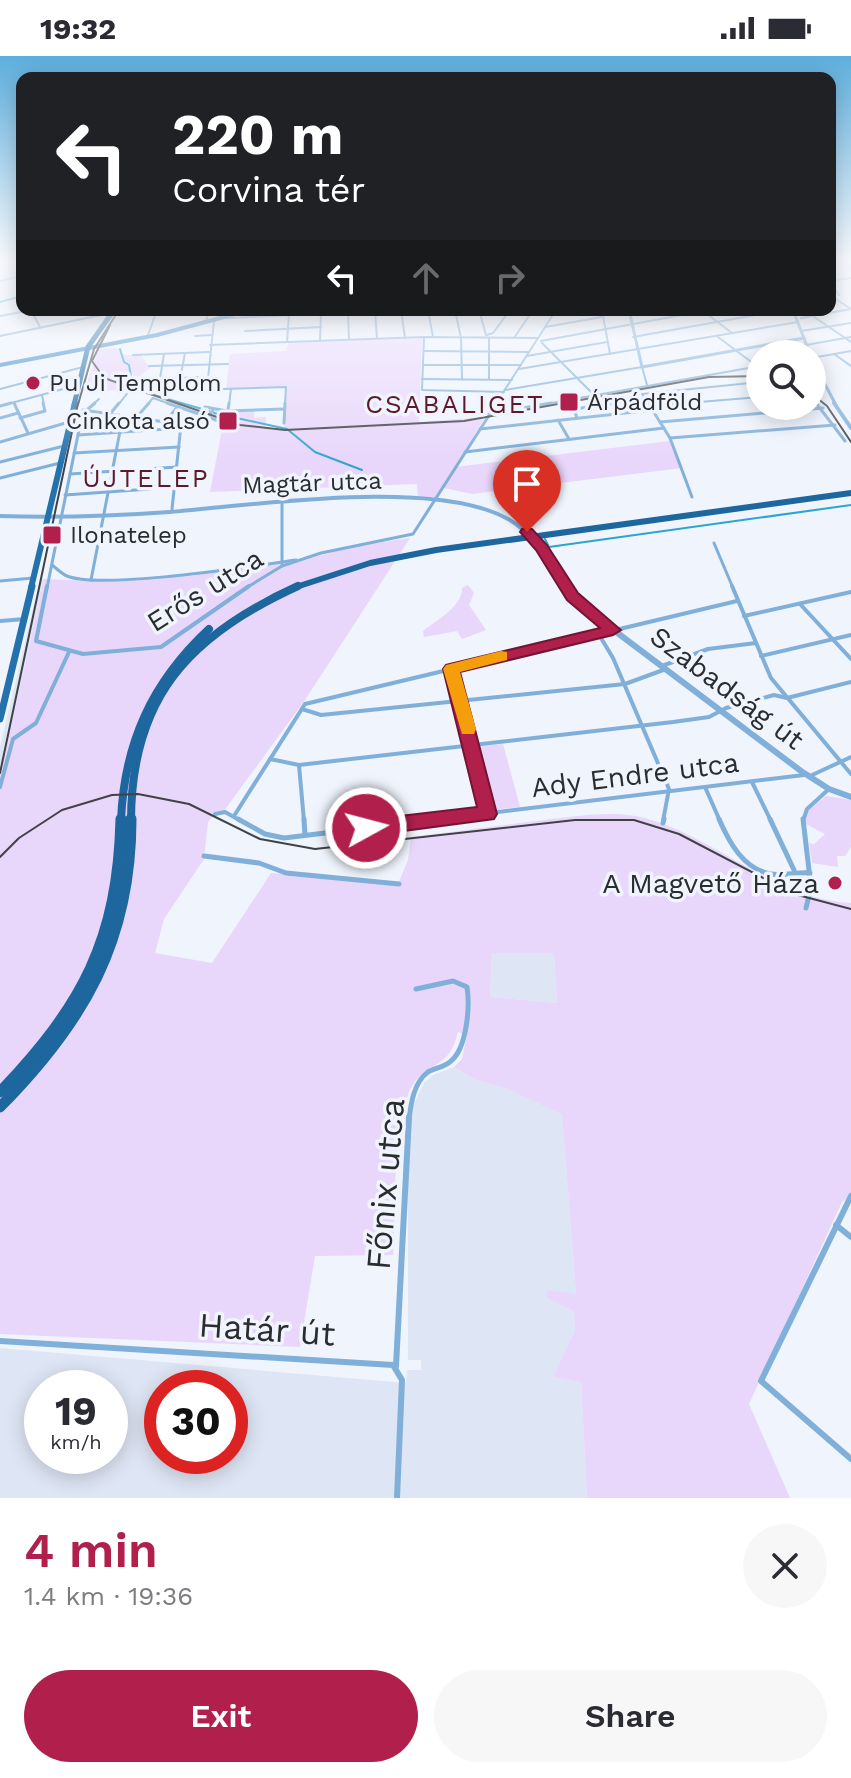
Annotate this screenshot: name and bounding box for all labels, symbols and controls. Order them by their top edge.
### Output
text: 19:32 [40,11,116,46]
text: 220 m [172,102,344,168]
icon: left [40,104,144,208]
text: Corvina tér [172,169,365,211]
icon: left [320,256,364,300]
icon: ahead [404,256,448,300]
icon: right [488,256,532,300]
map controls [746,340,826,420]
button: search [746,340,826,420]
place label: Pu Ji Templom [49,369,222,397]
marker: Pu Ji Templom [24,374,42,392]
place label: Árpádföld [587,388,702,416]
district label: CSABALIGET [365,389,545,419]
marker: Árpádföld [558,391,580,413]
place label: Cinkota alsó [66,407,210,435]
marker: Cinkota alsó [217,410,239,432]
pin [493,450,561,532]
icon: arrive [505,462,549,506]
district label: ÚJTELEP [82,463,210,493]
street label: Magtár utca [242,467,382,499]
place label: Ilonatelep [70,521,187,549]
marker: Ilonatelep [41,524,63,546]
street label: Erős utca [141,541,269,639]
street label: Szabadság út [644,620,810,757]
street label: Ady Endre utca [529,746,741,804]
position arrow [324,786,408,870]
place label: A Magvető Háza [602,867,819,900]
marker: A Magvető Háza [826,874,844,892]
street label: Főnix utca [358,1097,412,1271]
street label: Határ út [197,1304,337,1354]
speed limit sign: 30 [144,1370,248,1474]
text: 19 [55,1388,97,1435]
text: km/h [50,1430,102,1454]
text: 4 min [24,1522,158,1579]
button: close [743,1524,827,1608]
text: 1.4 km · 19:36 [24,1581,193,1611]
button: Exit [24,1670,418,1762]
button: Share [434,1670,827,1762]

